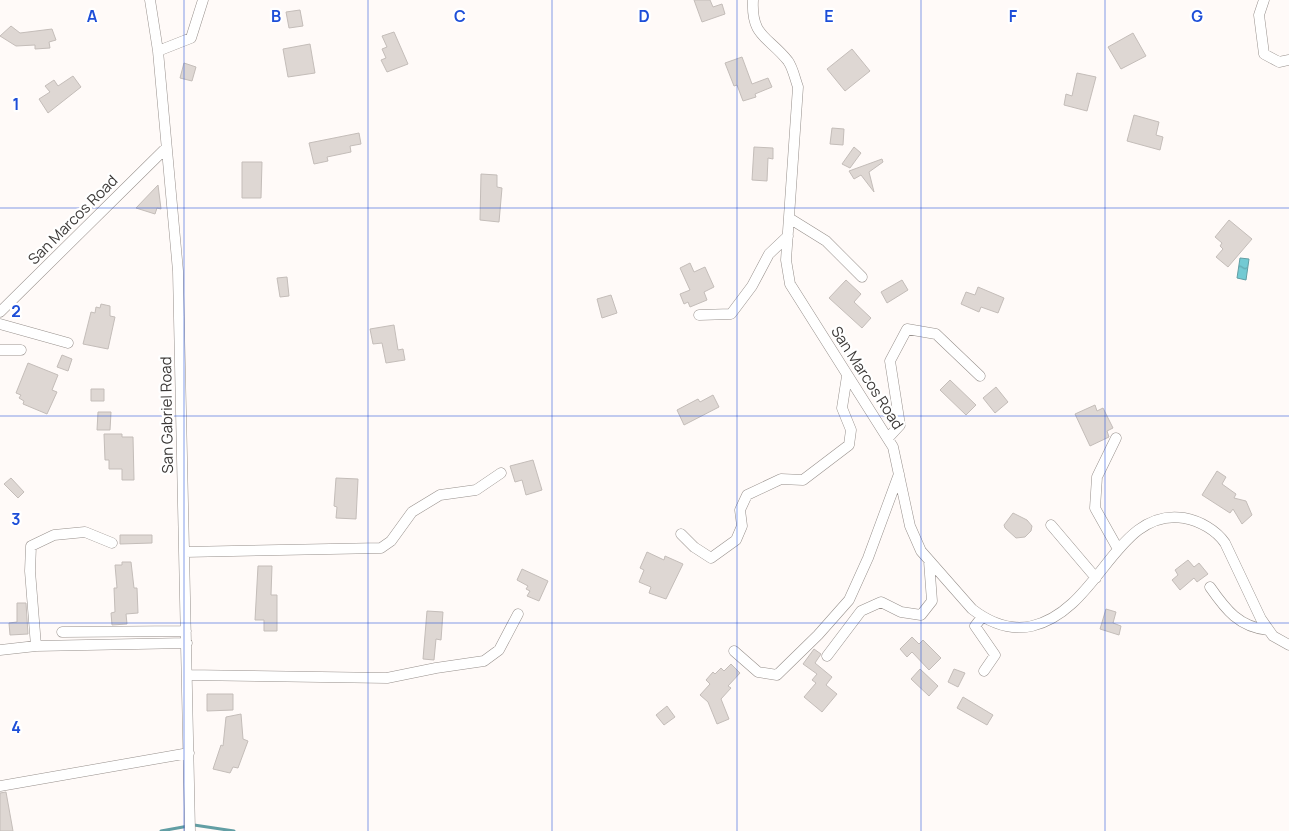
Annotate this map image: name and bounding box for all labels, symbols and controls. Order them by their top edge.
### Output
text: A [87,5,98,27]
text: B [271,5,281,27]
text: C [454,5,466,27]
text: D [638,5,650,27]
text: E [824,5,834,27]
text: F [1009,5,1018,27]
text: G [1191,5,1203,27]
text: 1 [12,93,20,115]
street label: San Marcos Road [23,170,122,269]
text: 2 [11,300,21,322]
street label: San Marcos Road [826,322,909,433]
street label: San Gabriel Road [155,356,178,474]
text: 3 [11,508,21,530]
text: 4 [11,716,21,738]

